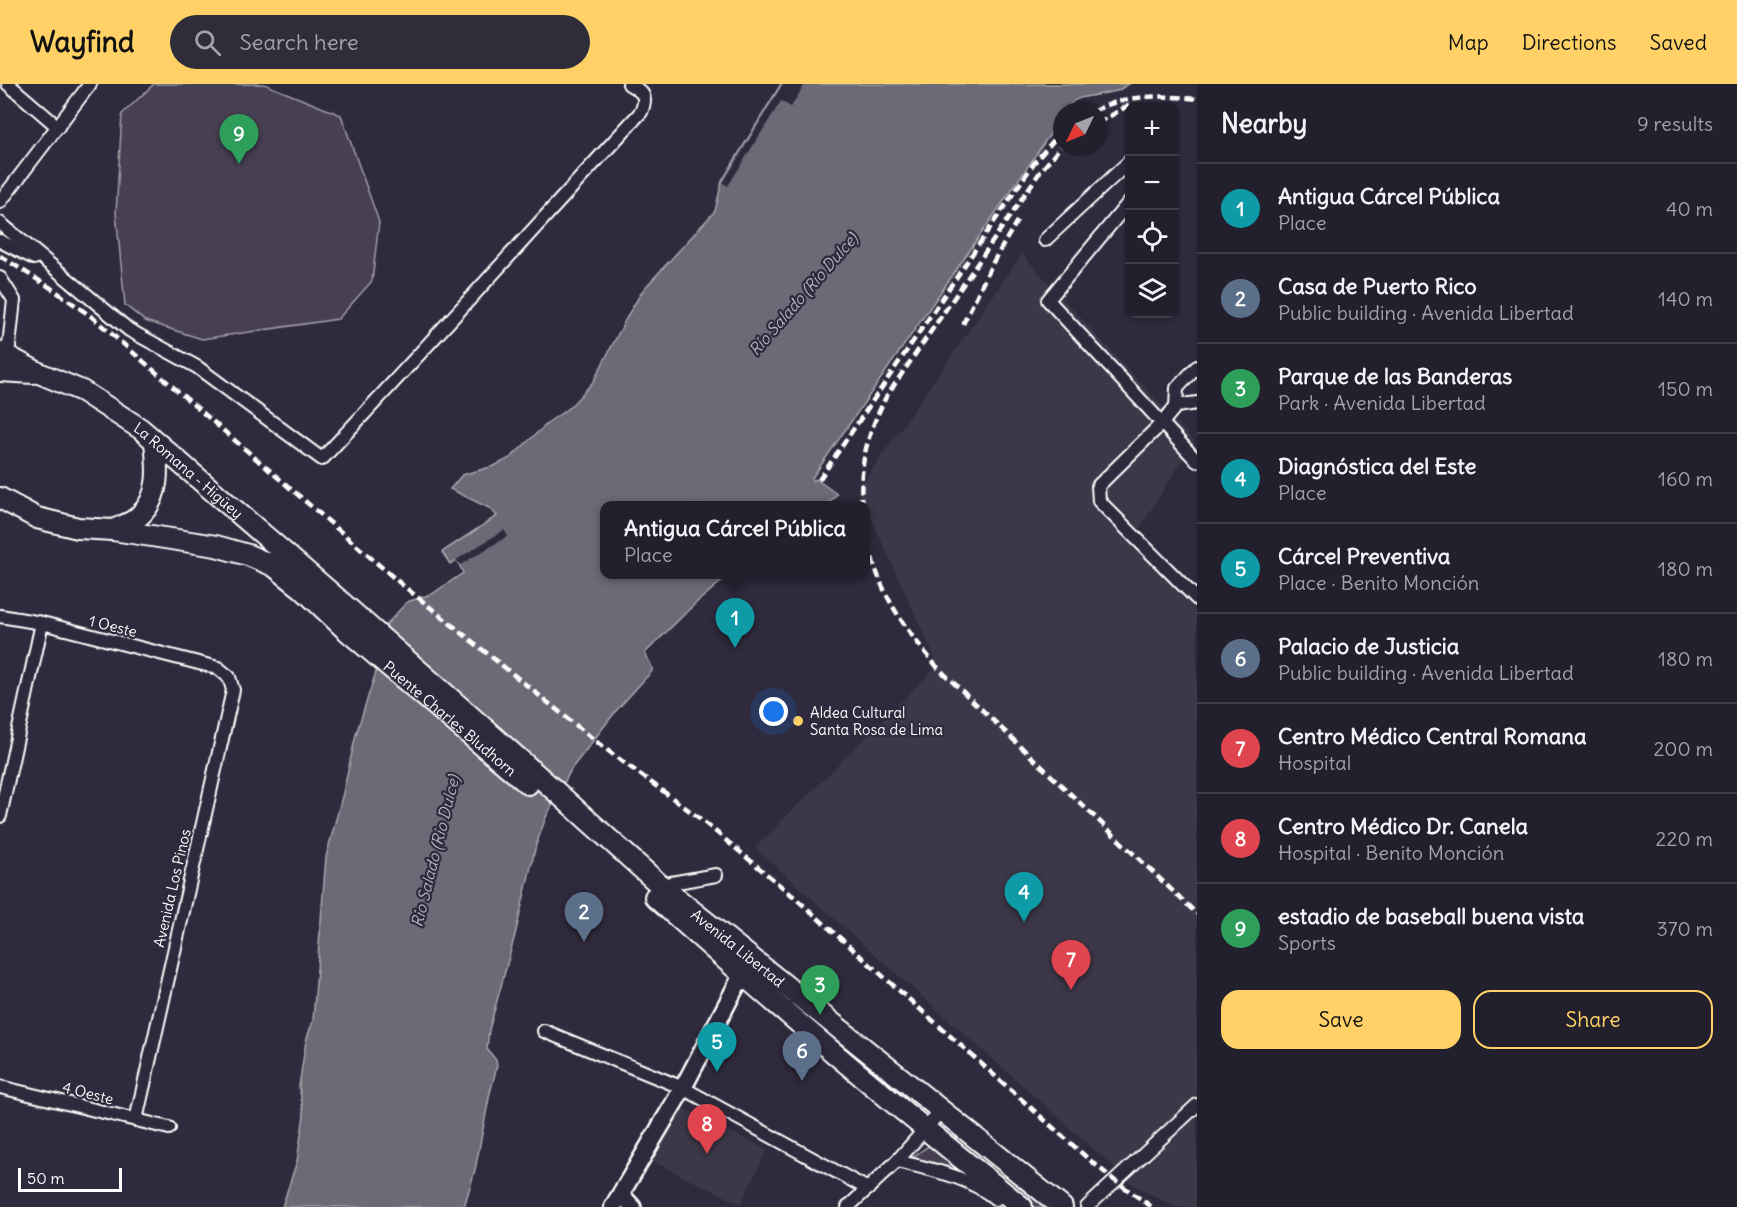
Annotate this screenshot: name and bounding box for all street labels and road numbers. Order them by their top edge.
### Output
street label: La Romana - Higüey [131,418,247,523]
street label: 1 Oeste [87,611,139,641]
street label: Puente Charles Bludhorn [380,656,521,780]
street label: Avenida Los Pinos [149,827,195,949]
street label: Avenida Libertad [687,904,789,991]
street label: 4 Oeste [61,1078,115,1108]

